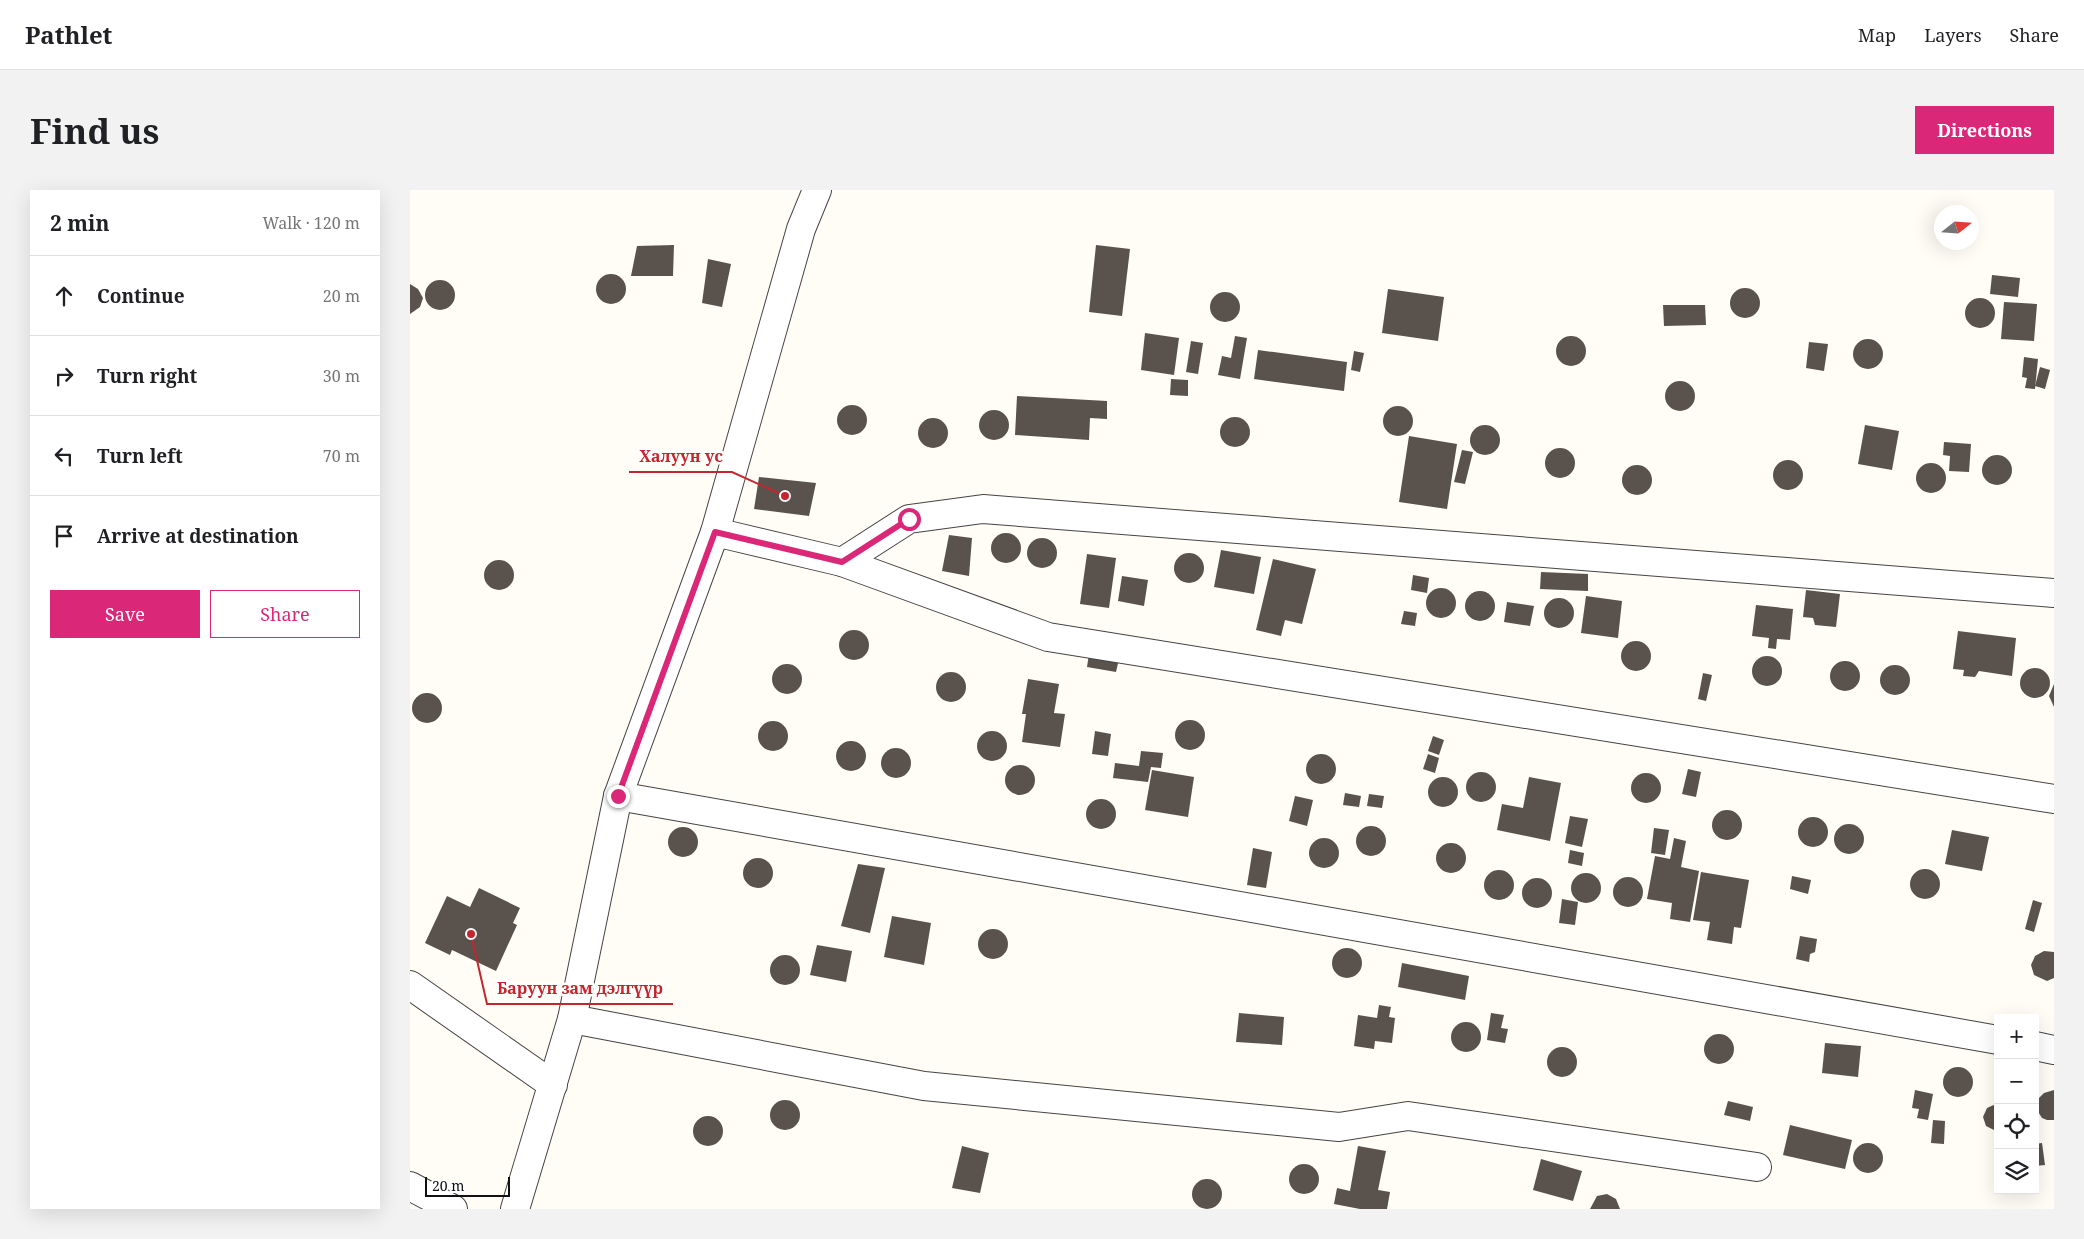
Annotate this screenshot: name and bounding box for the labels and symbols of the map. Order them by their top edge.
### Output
north arrow [1934,205,1979,250]
callout: Халуун ус [629,441,732,472]
text: Халуун ус [639,445,723,467]
route start [898,508,921,531]
route end [607,785,630,808]
callout: Баруун зам дэлгүүр [487,973,673,1004]
text: Баруун зам дэлгүүр [497,977,663,999]
scale bar [425,1174,510,1197]

